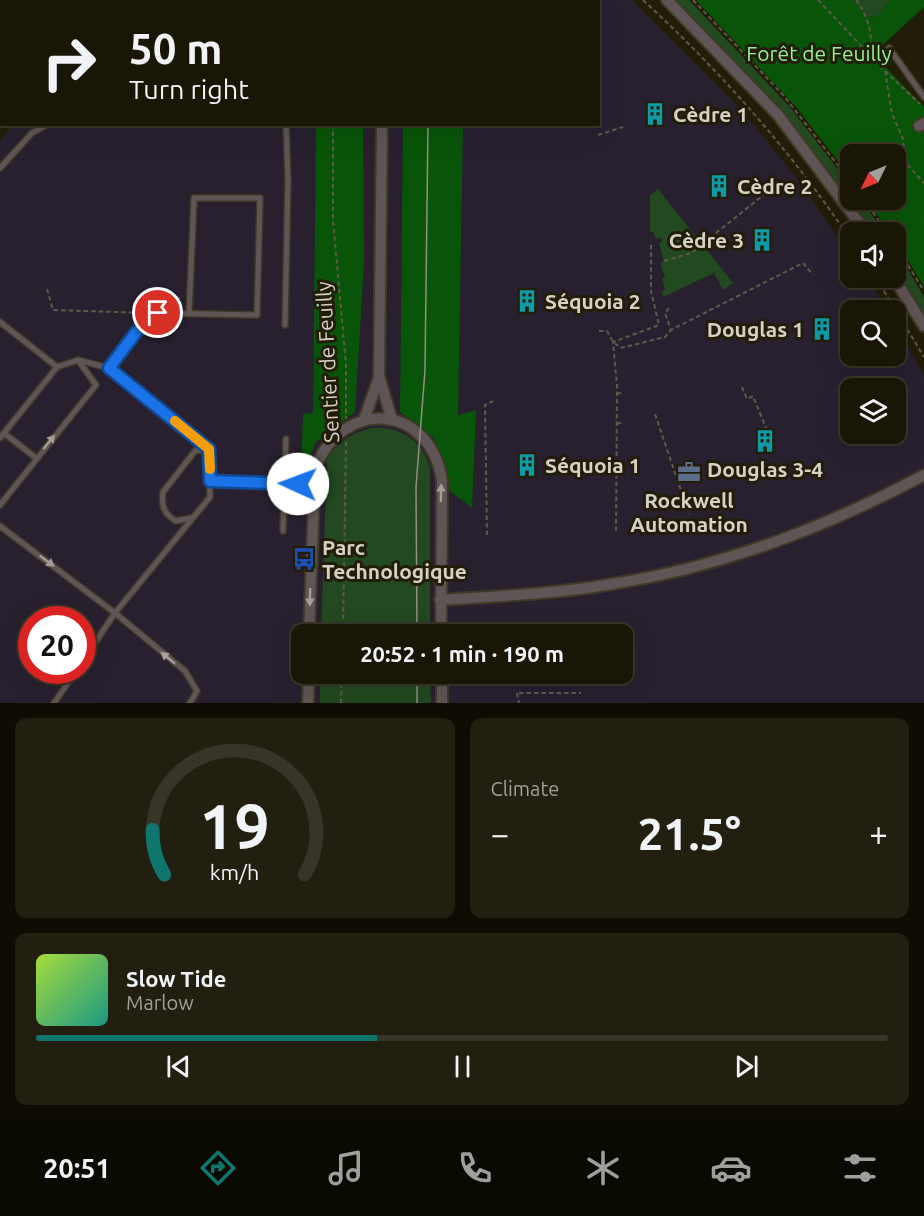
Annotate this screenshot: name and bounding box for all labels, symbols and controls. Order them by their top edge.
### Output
icon: right [30,24,108,102]
text: 50 m [129,25,223,72]
park label: Forêt de Feuilly [746,41,892,65]
text: Turn right [129,74,249,104]
building icon: Cèdre 1 [642,101,668,127]
place label: Cèdre 1 [673,102,748,126]
north arrow [840,144,906,210]
map controls [840,144,906,444]
building icon: Cèdre 2 [706,173,732,199]
place label: Cèdre 2 [737,174,812,198]
button: sound [840,222,906,288]
building icon: Cèdre 3 [749,227,775,253]
place label: Cèdre 3 [669,228,744,252]
street label: Sentier de Feuilly [311,281,343,443]
pin [132,287,183,338]
building icon: Séquoia 2 [514,288,540,314]
place label: Séquoia 2 [545,289,641,313]
icon: arrive [141,296,174,329]
button: search [840,300,906,366]
building icon: Douglas 1 [809,316,835,342]
place label: Douglas 1 [707,317,804,341]
button: layers [840,378,906,444]
building icon: Douglas 3-4 [752,428,778,454]
one-way arrow [43,434,56,450]
position arrow [266,452,330,516]
building icon: Séquoia 1 [514,452,540,478]
place label: Séquoia 1 [545,453,641,477]
place label: Douglas 3-4 [707,457,823,481]
office icon: Rockwell Automation [676,459,702,485]
one-way arrow [437,484,446,503]
place label: Rockwell Automation [630,488,748,536]
place label: Parc Technologique [322,535,467,583]
bus stop icon: Parc Technologique [291,546,317,572]
one-way arrow [38,555,54,567]
one-way arrow [306,588,315,607]
speed limit sign: 20 [18,606,96,684]
text: 20:52 · 1 min · 190 m [360,641,564,666]
one-way arrow [161,652,176,664]
text: Climate [491,777,559,800]
text: 19 [200,791,270,861]
text: 21.5° [638,808,741,859]
text: − [491,815,509,852]
text: + [869,815,888,852]
text: km/h [210,860,259,884]
text: Slow Tide [126,966,226,991]
text: Marlow [126,991,194,1014]
icon: previous [162,1050,195,1083]
icon: pause [446,1050,479,1083]
icon: next [730,1050,763,1083]
icon: directions [197,1147,239,1189]
icon: music [325,1147,367,1189]
icon: phone [454,1147,496,1189]
icon: climate [582,1147,624,1189]
icon: car [710,1147,752,1189]
icon: filters [839,1147,881,1189]
text: 20:51 [43,1153,111,1183]

